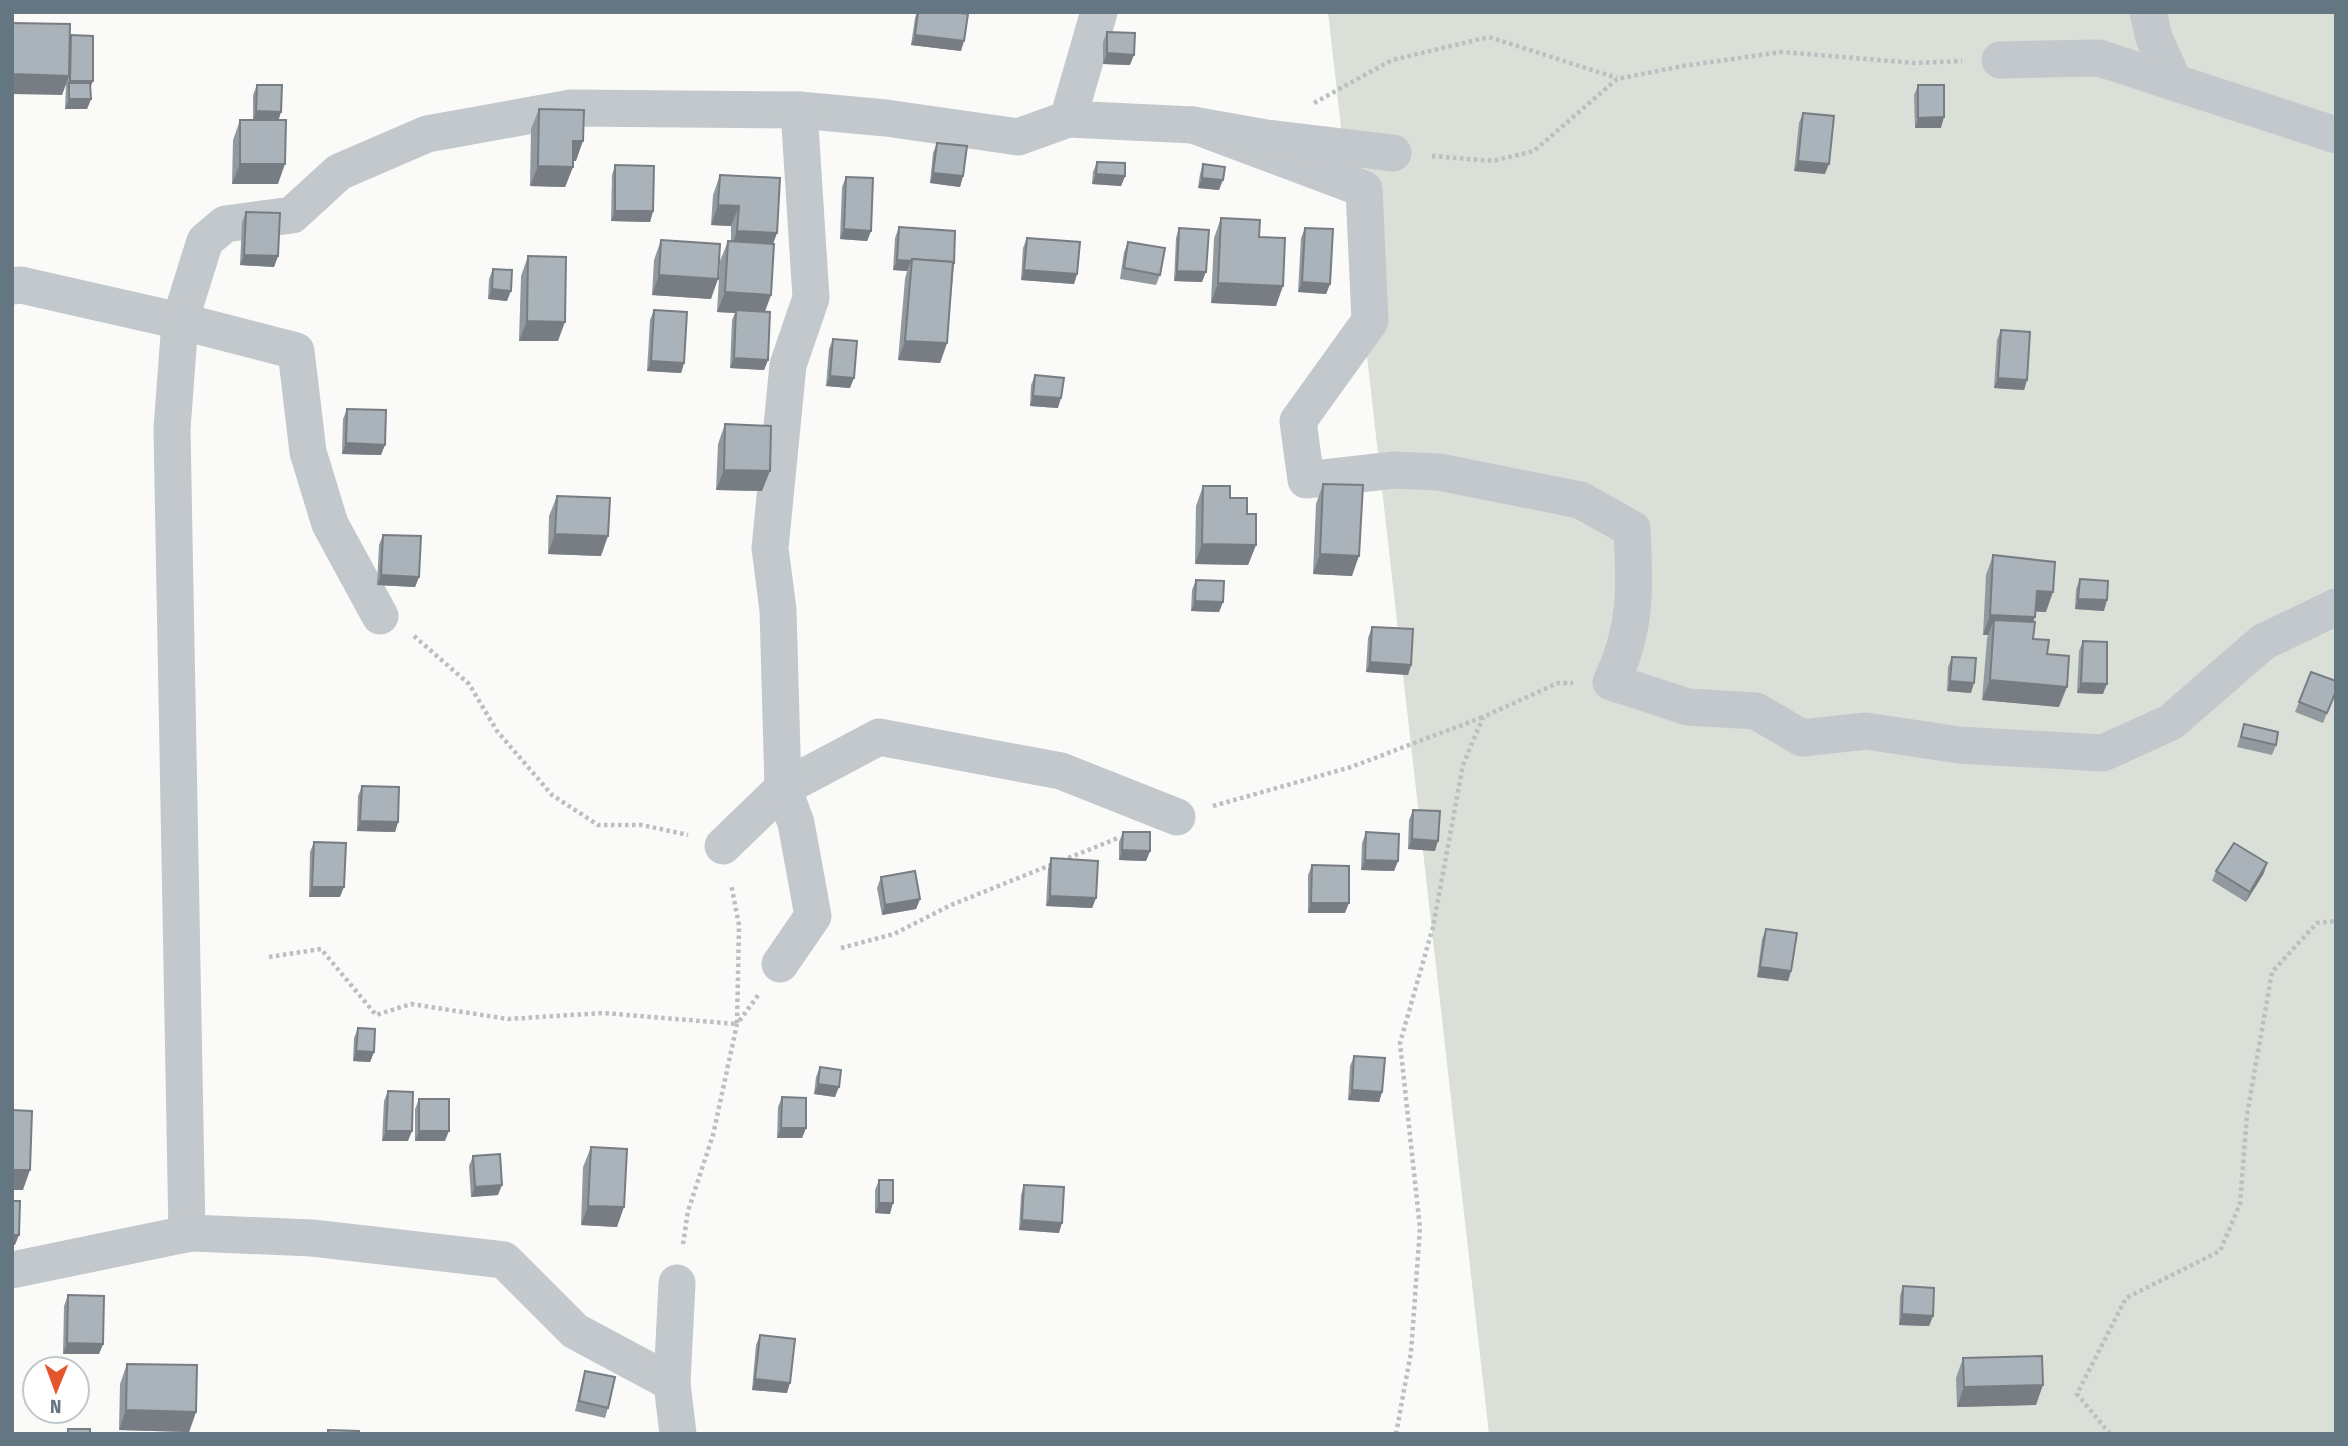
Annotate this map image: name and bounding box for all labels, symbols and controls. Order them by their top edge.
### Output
north arrow [21,1355,91,1425]
text: N [50,1395,62,1418]

